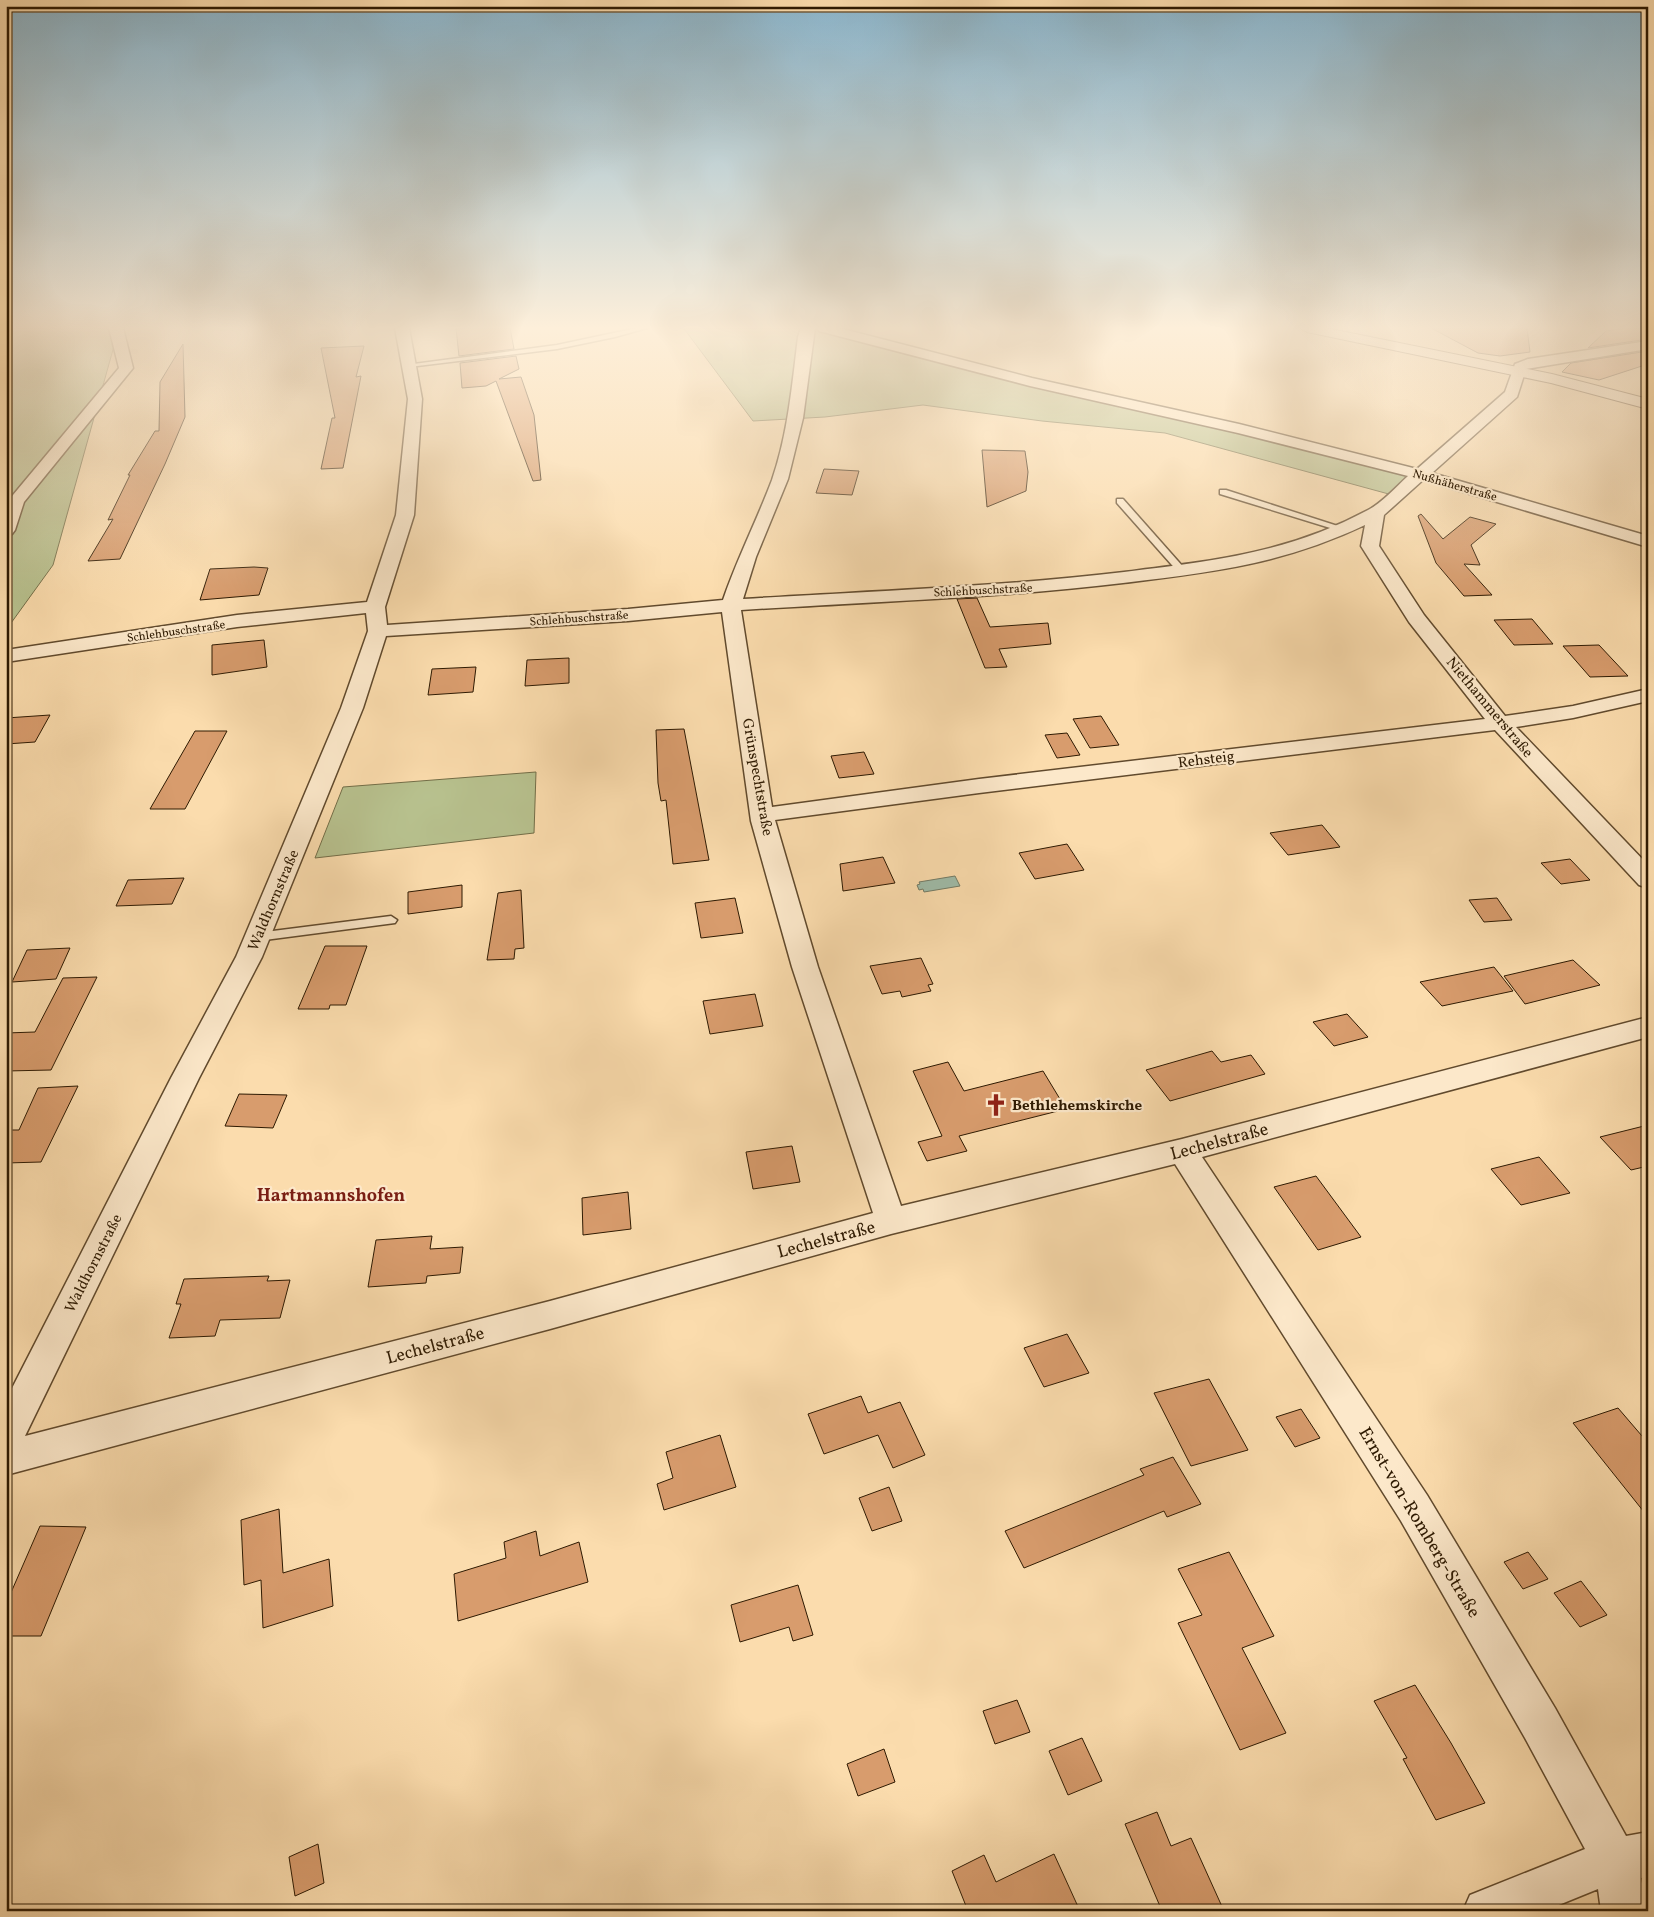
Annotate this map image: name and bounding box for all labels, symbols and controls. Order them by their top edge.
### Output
street label: Nußhäherstraße [1411,466,1499,506]
street label: Schlehbuschstraße [933,580,1033,602]
street label: Schlehbuschstraße [529,608,629,630]
street label: Schlehbuschstraße [126,617,227,647]
street label: Niethammerstraße [1440,653,1537,763]
street label: Grünspechtstraße [736,717,777,838]
street label: Rehsteig [1177,747,1236,774]
street label: Waldhornstraße [244,847,305,954]
church icon: Bethlehemskirche [983,1092,1009,1118]
place label: Bethlehemskirche [1012,1096,1142,1117]
street label: Lechelstraße [1168,1117,1271,1168]
district label: Hartmannshofen [257,1184,405,1209]
street label: Waldhornstraße [60,1211,128,1317]
street label: Lechelstraße [775,1215,878,1266]
street label: Lechelstraße [384,1321,487,1372]
street label: Ernst-von-Romberg-Straße [1352,1423,1486,1623]

